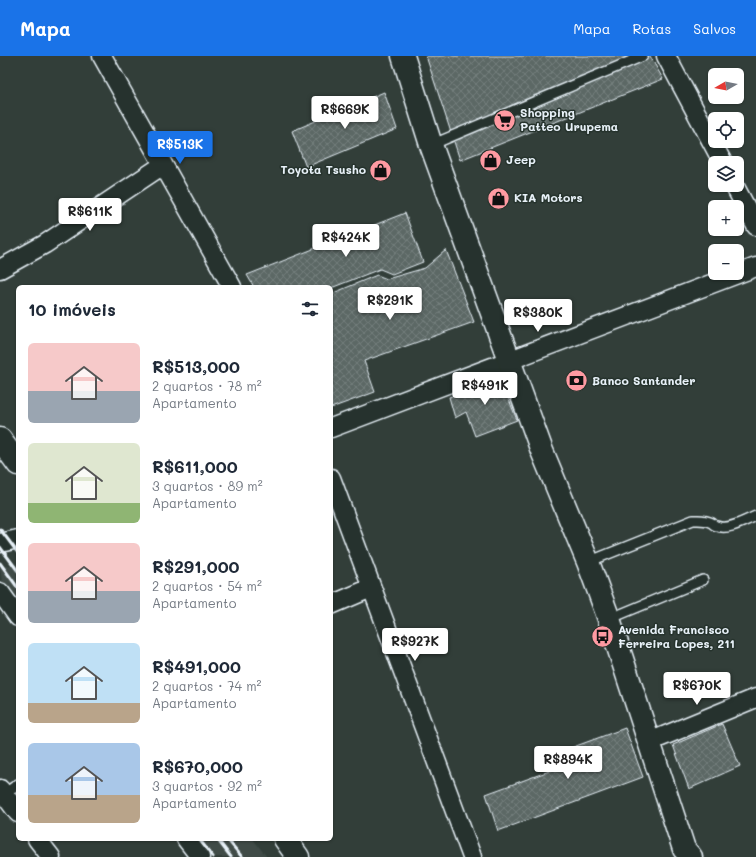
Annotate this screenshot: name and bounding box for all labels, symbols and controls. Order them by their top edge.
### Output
text: Mapa [20,16,71,41]
text: Mapa [573,19,610,38]
text: Rotas [632,19,671,38]
text: Salvos [693,19,736,38]
north arrow [708,68,744,104]
map controls [708,68,744,280]
pin: R$669K [312,96,378,130]
text: R$669K [320,100,370,117]
place label: Shopping Patteo Urupema [520,104,618,134]
supermarket icon: Shopping Patteo Urupema [491,107,517,133]
button: locate [708,112,744,148]
pin: R$513K [147,131,213,165]
text: R$513K [157,135,203,152]
shop icon: Jeep [477,147,503,173]
place label: Jeep [506,151,536,167]
button: layers [708,156,744,192]
shop icon: Toyota Tsusho [368,157,394,183]
place label: Toyota Tsusho [280,161,366,177]
shop icon: KIA Motors [485,185,511,211]
place label: KIA Motors [514,189,583,205]
pin: R$611K [57,198,123,232]
button: + [708,200,744,236]
text: R$611K [68,202,112,219]
pin: R$424K [313,224,379,258]
text: R$424K [321,228,371,245]
button: − [708,244,744,280]
pin: R$291K [357,287,423,321]
text: R$291K [367,291,413,308]
text: 10 imóveis [28,298,116,320]
icon: filters [299,298,321,320]
pin: R$380K [505,299,571,333]
text: R$380K [513,303,563,320]
text: R$513,000 [152,355,240,377]
icon: home [60,359,108,407]
bank icon: Banco Santander [563,368,589,394]
pin: R$491K [452,372,518,406]
place label: Banco Santander [592,372,695,388]
text: R$491K [461,376,509,393]
text: 2 quartos · 78 m² [152,377,262,394]
text: Apartamento [152,394,237,411]
text: R$611,000 [152,455,238,477]
icon: home [60,459,108,507]
text: 3 quartos · 89 m² [152,477,263,494]
text: Apartamento [152,494,237,511]
text: R$291,000 [152,555,240,577]
icon: home [60,559,108,607]
text: 2 quartos · 54 m² [152,577,262,594]
text: Apartamento [152,594,237,611]
place label: Avenida Francisco Ferreira Lopes, 211 [618,621,735,651]
bus stop icon: Avenida Francisco Ferreira Lopes, 211 [590,624,616,650]
pin: R$927K [382,628,448,662]
text: R$927K [391,632,439,649]
text: R$491,000 [152,655,241,677]
icon: home [60,659,108,707]
pin: R$670K [664,672,730,706]
text: R$670K [672,676,722,693]
text: 2 quartos · 74 m² [152,677,262,694]
text: Apartamento [152,694,237,711]
pin: R$894K [535,746,601,780]
text: R$894K [543,750,593,767]
text: R$670,000 [152,755,243,777]
icon: home [60,759,108,807]
text: 3 quartos · 92 m² [152,777,262,794]
text: Apartamento [152,794,237,811]

